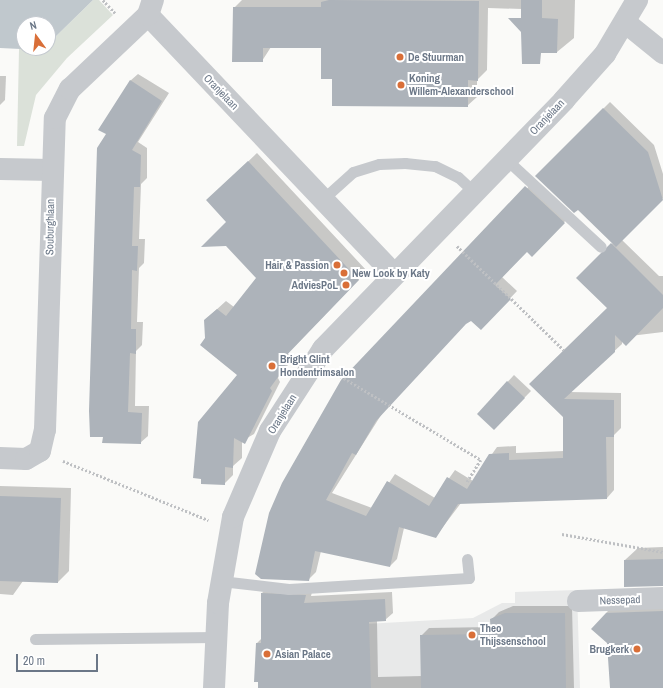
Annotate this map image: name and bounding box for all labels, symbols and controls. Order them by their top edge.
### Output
north arrow [16,16,56,56]
text: N [28,18,38,33]
place label: De Stuurman [408,50,464,64]
marker: De Stuurman [395,52,405,62]
street label: Oranjelaan [201,72,241,112]
place label: Koning Willem-Alexanderschool [409,72,514,98]
marker: Koning Willem-Alexanderschool [396,80,406,90]
street label: Oranjelaan [527,97,567,137]
street label: Souburghlaan [43,199,57,255]
place label: Hair & Passion [265,258,329,272]
marker: Hair & Passion [332,260,342,270]
place label: New Look by Katy [352,266,430,280]
marker: New Look by Katy [339,268,349,278]
place label: AdviesPoL [291,278,338,292]
marker: AdviesPoL [341,280,351,290]
place label: Bright Glint Hondentrimsalon [280,353,354,379]
marker: Bright Glint Hondentrimsalon [267,361,277,371]
street label: Oranjelaan [265,392,299,436]
street label: Nessepad [599,593,641,607]
place label: Theo Thijssenschool [480,622,546,648]
marker: Theo Thijssenschool [467,630,477,640]
place label: Brugkerk [589,642,629,656]
marker: Brugkerk [632,644,642,654]
scale bar [18,646,100,672]
place label: Asian Palace [275,647,331,661]
marker: Asian Palace [262,649,272,659]
text: 20 m [23,653,45,669]

